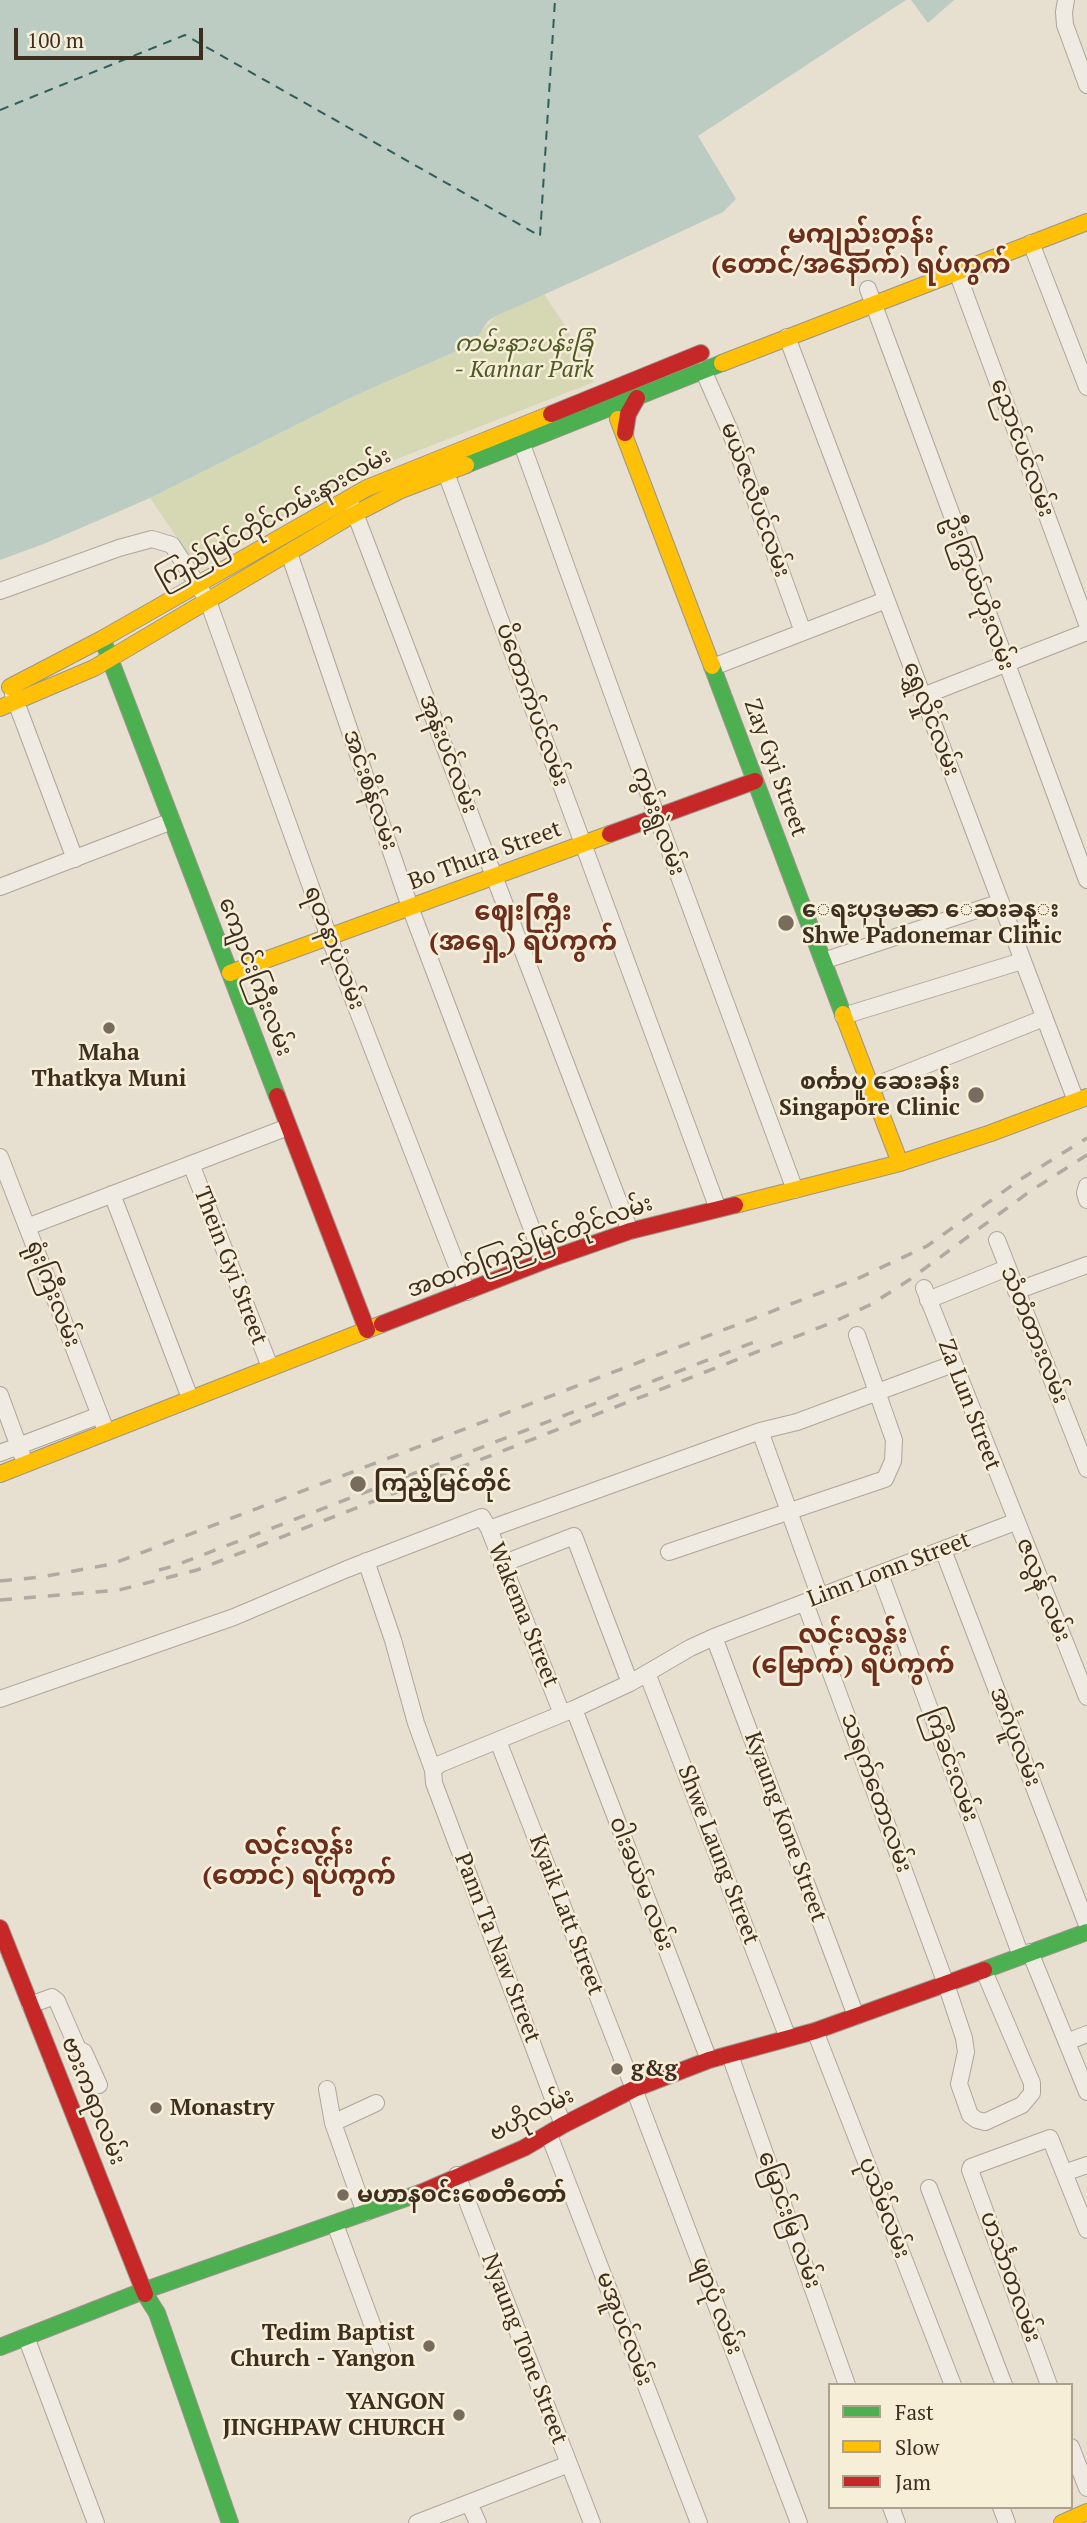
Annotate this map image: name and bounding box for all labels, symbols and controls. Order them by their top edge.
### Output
scale bar [18,14,206,58]
text: 100 m [27,26,84,54]
district label: မကျည်းတန်း (တောင်/အနောက်) ရပ်ကွက် [711,220,1011,282]
park label: ကမ်းနားပန်းခြံ - Kannar Park [454,330,594,384]
street label: ညောင်ပင်လမ်း [984,375,1060,521]
street label: မယ်ဇလီပင်လမ်း [714,419,796,581]
street label: ကြည်မြင်တိုင်ကမ်းနားလမ်း [152,442,396,594]
street label: ဦးကြွယ်ဟိုးလမ်း [938,512,1020,674]
street label: ပိတောက်ပင်လမ်း [490,620,574,790]
street label: ရွှေလှိုင်လမ်း [897,658,965,780]
street label: အုန်းပင်လမ်း [413,690,483,818]
street label: Zay Gyi Street [737,696,813,840]
street label: အင်းစိန်လမ်း [337,726,403,854]
street label: ကွမ်းရွဲလမ်း [625,762,691,880]
street label: Bo Thura Street [405,816,565,896]
street label: ရတနာပုံလမ်း [298,882,370,1014]
street label: ကျောင်းကြီးလမ်း [212,894,298,1060]
place label: ေရႊပုဒုမၼာ ေဆးခန္း Shwe Padonemar Clinic [802,896,1062,950]
district label: ဈေးကြီး (အရှေ့) ရပ်ကွက် [429,897,617,958]
marker: ေရႊပုဒုမၼာ ေဆးခန္း Shwe Padonemar Clinic [776,913,796,933]
marker: Maha Thatkya Muni [101,1020,117,1036]
place label: Maha Thatkya Muni [32,1039,186,1093]
place label: စင်္ကာပူ ဆေးခန်း Singapore Clinic [779,1068,960,1122]
marker: စင်္ကာပူ ဆေးခန်း Singapore Clinic [966,1085,986,1105]
street label: Thein Gyi Street [187,1183,273,1349]
street label: အထက်ကြည်မြင်တိုင်လမ်း [404,1190,656,1304]
street label: ရုံးကြီးလမ်း [20,1237,86,1351]
street label: သံတံတားလမ်း [994,1262,1074,1408]
street label: Za Lun Street [931,1336,1007,1474]
place label: ကြည့်မြင်တိုင် [374,1470,512,1498]
marker: ကြည့်မြင်တိုင် [348,1474,368,1494]
street label: Linn Lonn Street [804,1526,974,1614]
street label: ဇလွန် လမ်း [1010,1534,1076,1646]
street label: Wakema Street [482,1539,564,1691]
district label: လင်းလွန်း (မြောက်) ရပ်ကွက် [751,1620,955,1682]
street label: အင်္ဂပူလမ်း [983,1683,1047,1791]
street label: ကြံခင်းလမ်း [918,1704,984,1826]
street label: သရက်တောလမ်း [834,1710,918,1876]
street label: Kyaung Kone Street [738,1728,832,1926]
street label: Shwe Laung Street [671,1762,765,1948]
street label: ဝါးခယ်မ လမ်း [603,1813,679,1955]
district label: လင်းလွန်း (တောင်) ရပ်ကွက် [202,1831,396,1892]
street label: Kyaik Latt Street [523,1831,609,1999]
street label: Pann Ta Naw Street [448,1849,546,2047]
street label: ဗားကရာလမ်း [55,2033,131,2169]
place label: g&g [631,2055,678,2083]
marker: g&g [609,2061,625,2077]
street label: ဗဟိုလမ်း [485,2082,579,2148]
place label: Monastry [170,2094,275,2122]
marker: Monastry [148,2100,164,2116]
street label: မြောင်းမြ လမ်း [751,2148,827,2292]
street label: ပုသိမ်လမ်း [852,2153,916,2263]
place label: မဟာနဝင်းစေတီတော် [357,2181,566,2209]
marker: မဟာနဝင်းစေတီတော် [335,2187,351,2203]
street label: ဟင်္သာတလမ်း [974,2208,1046,2346]
street label: Nyaung Tone Street [475,2250,573,2448]
street label: ဖျာပုံ လမ်း [686,2253,748,2359]
street label: မအူပင်လမ်း [590,2268,658,2390]
place label: Tedim Baptist Church - Yangon [230,2319,415,2373]
marker: Tedim Baptist Church - Yangon [421,2338,437,2354]
legend [828,2383,1073,2509]
place label: YANGON JINGHPAW CHURCH [222,2388,445,2442]
text: Fast [895,2398,934,2426]
marker: YANGON JINGHPAW CHURCH [451,2407,467,2423]
text: Slow [895,2433,939,2461]
text: Jam [895,2468,931,2496]

